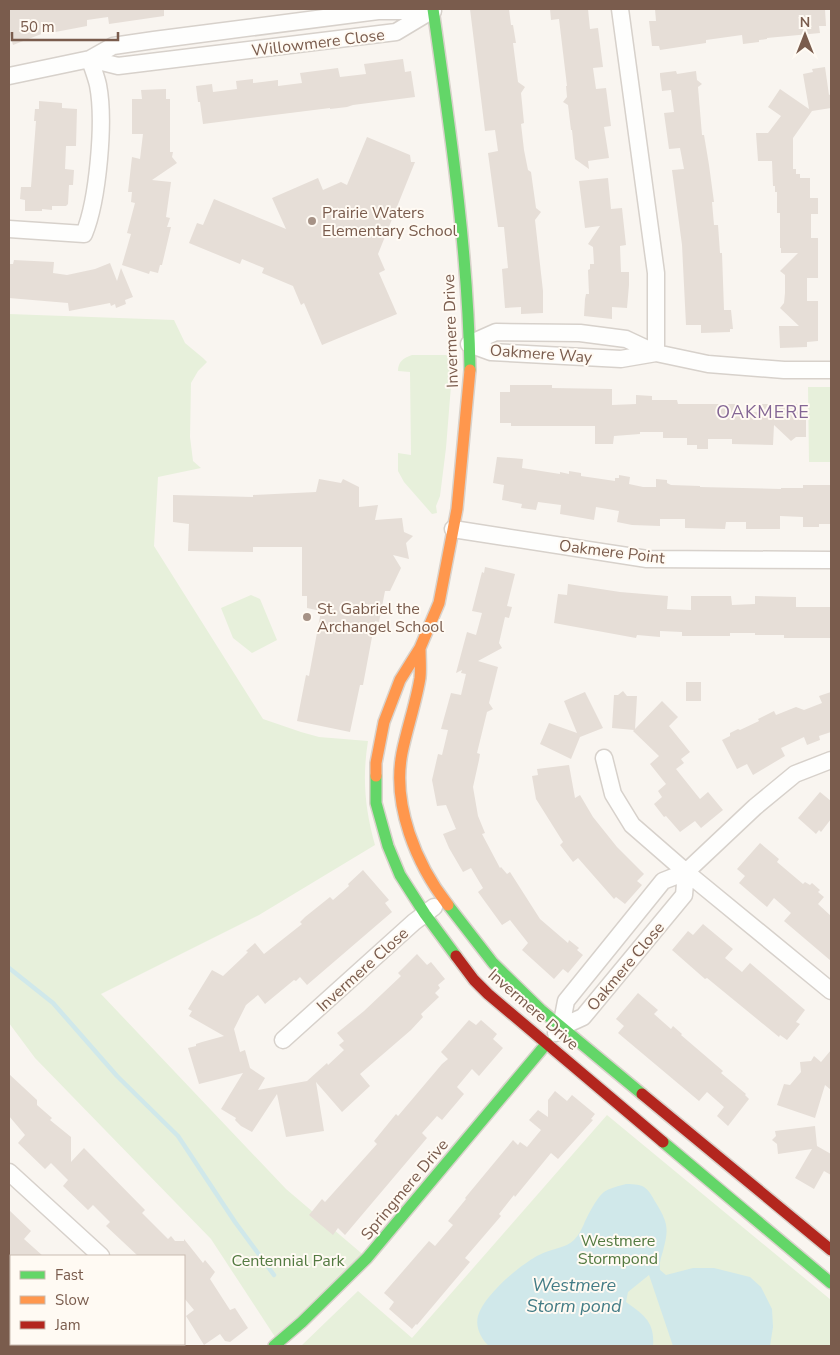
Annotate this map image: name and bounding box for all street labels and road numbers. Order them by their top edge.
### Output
street label: Willowmere Close [250,24,386,62]
street label: Invermere Drive [438,274,464,388]
street label: Oakmere Way [489,339,594,369]
street label: Oakmere Point [558,535,666,569]
street label: Oakmere Close [582,918,669,1016]
street label: Invermere Close [312,923,413,1017]
street label: Invermere Drive [483,964,584,1055]
street label: Springmere Drive [356,1135,454,1245]

